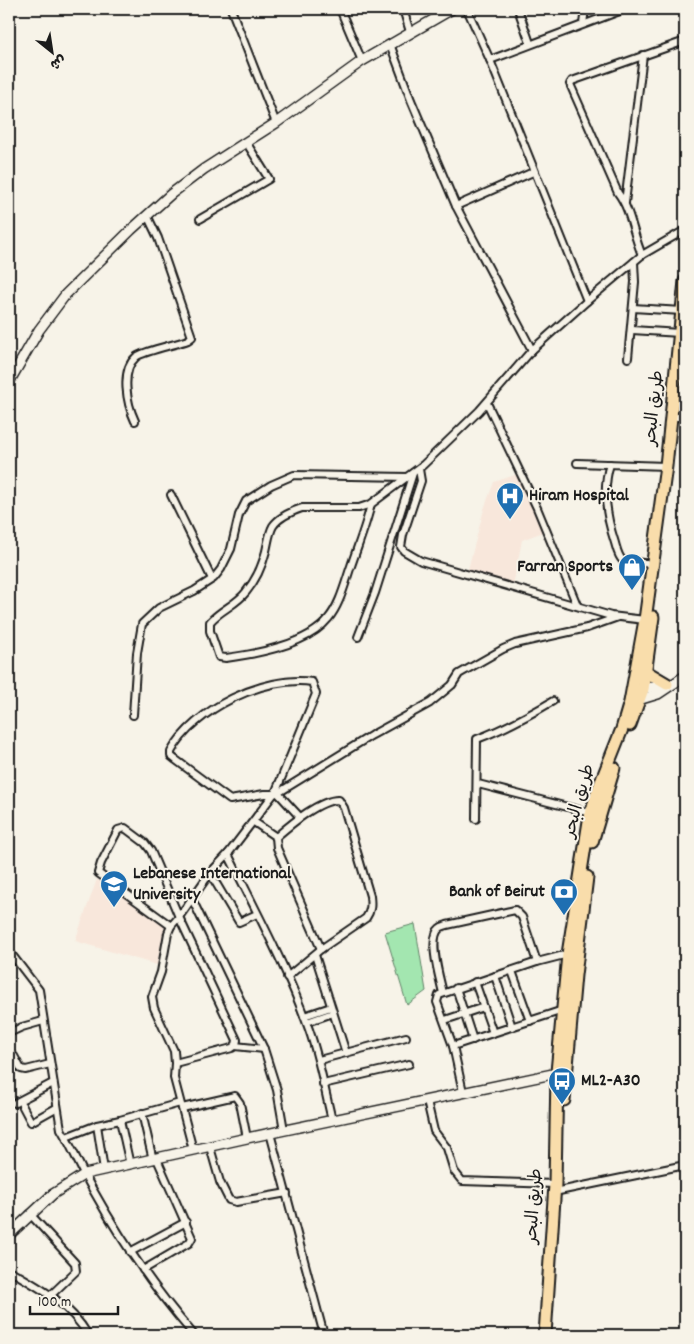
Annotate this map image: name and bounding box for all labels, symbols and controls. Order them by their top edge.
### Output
north arrow [28,28,78,78]
text: ش [46,49,69,74]
street label: طريق البحر [638,369,671,449]
hospital icon: Hiram Hospital [495,481,525,520]
place label: Hiram Hospital [529,484,630,509]
shop icon: Farran Sports [617,552,647,591]
place label: Farran Sports [517,555,613,580]
street label: طريق البحر [557,761,602,843]
place label: Lebanese International University [133,862,292,908]
school or university icon: Lebanese International University [99,869,129,908]
bank icon: Bank of Beirut [549,877,579,916]
place label: Bank of Beirut [449,880,545,905]
bus stop icon: ML2-A30 [547,1066,577,1105]
place label: ML2-A30 [581,1069,641,1094]
street label: طريق البحر [520,1167,550,1247]
scale bar [30,1284,118,1316]
text: 100 m [38,1292,71,1314]

